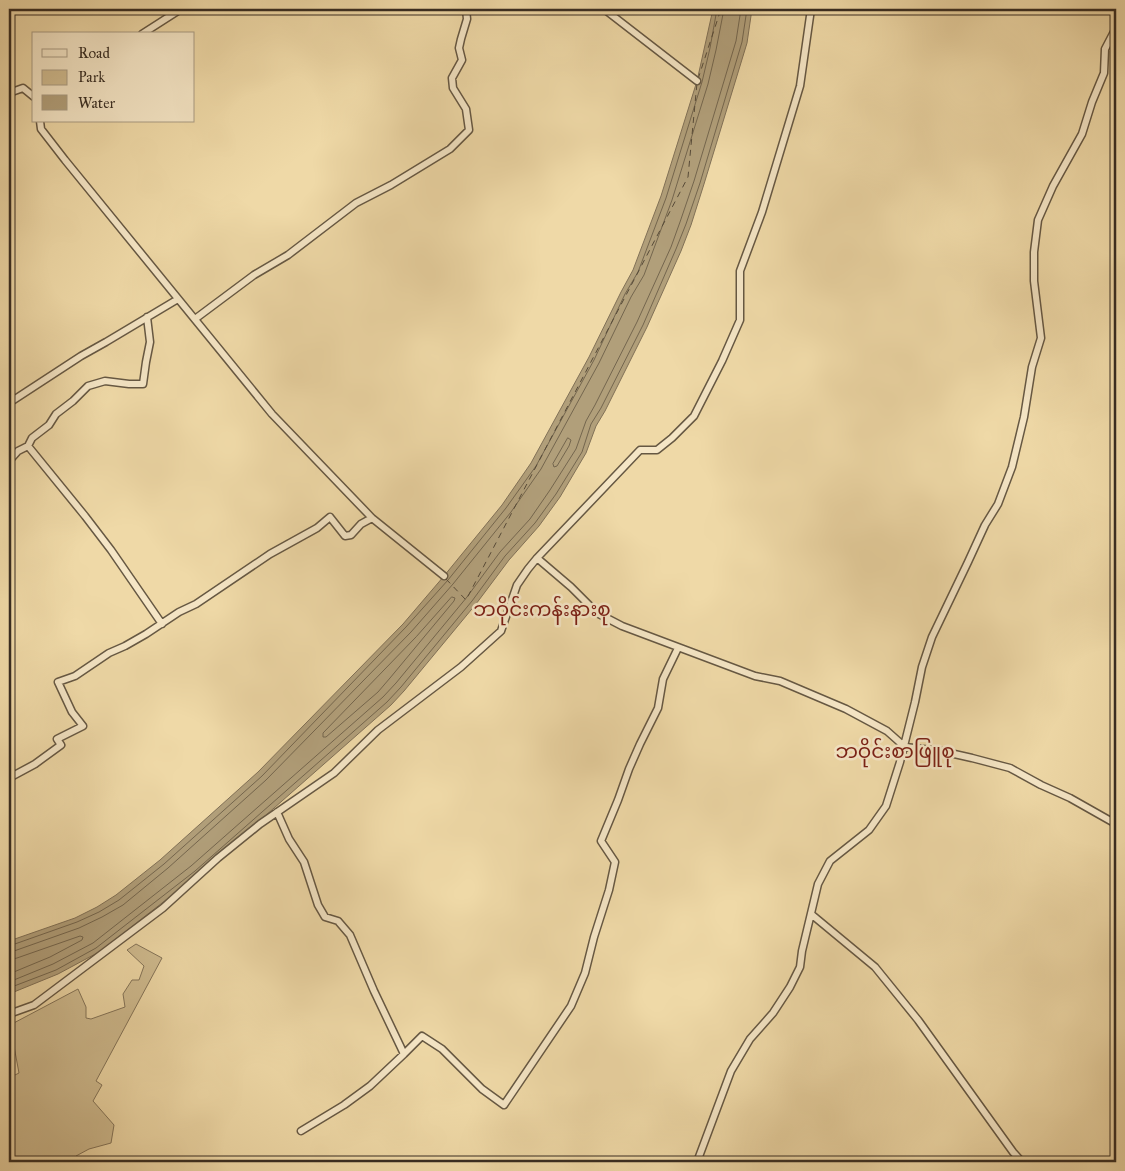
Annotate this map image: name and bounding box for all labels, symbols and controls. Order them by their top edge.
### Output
legend [32,32,195,122]
text: Road [78,44,110,62]
text: Park [78,68,105,86]
text: Water [78,94,115,112]
district label: ဘဝိုင်းကန်းနားစု [473,595,611,626]
district label: ဘဝိုင်းစာဖြူစု [835,737,955,768]

